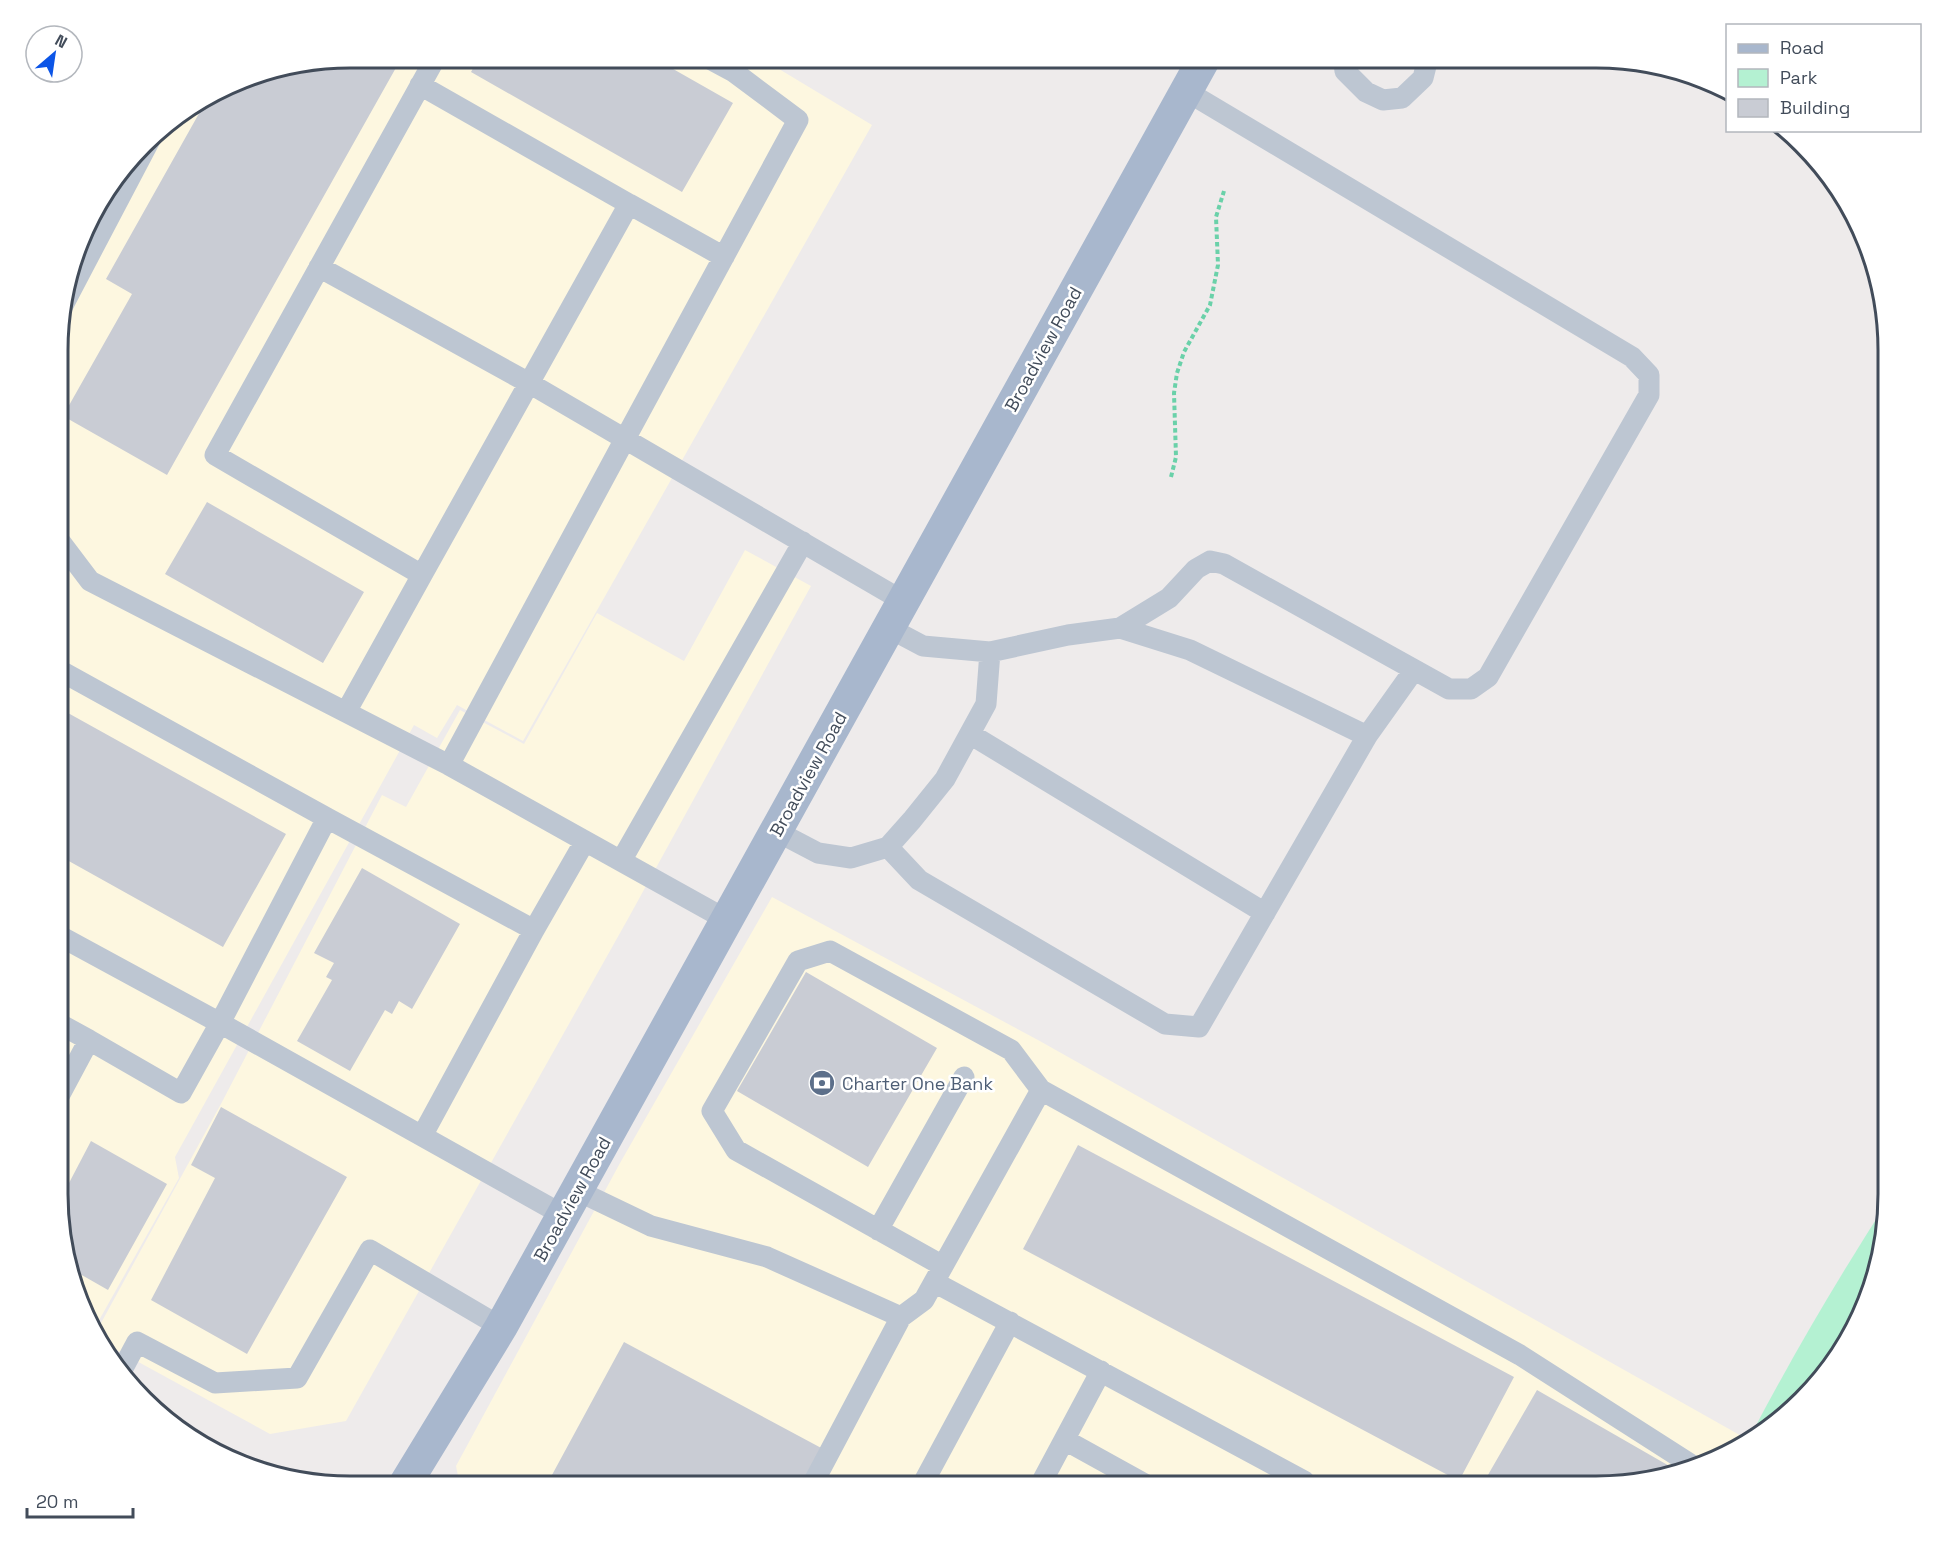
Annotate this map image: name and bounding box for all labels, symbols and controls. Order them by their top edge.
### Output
north arrow [24,24,84,84]
legend [1726,24,1921,132]
text: N [51,30,71,53]
text: Road [1780,36,1824,59]
text: Park [1780,66,1818,89]
text: Building [1780,96,1850,119]
street label: Broadview Road [999,283,1087,415]
street label: Broadview Road [764,708,852,840]
bank icon: Charter One Bank [807,1068,837,1098]
place label: Charter One Bank [842,1072,993,1095]
street label: Broadview Road [528,1133,616,1265]
scale bar [27,1481,134,1519]
text: 20 m [36,1490,79,1513]

